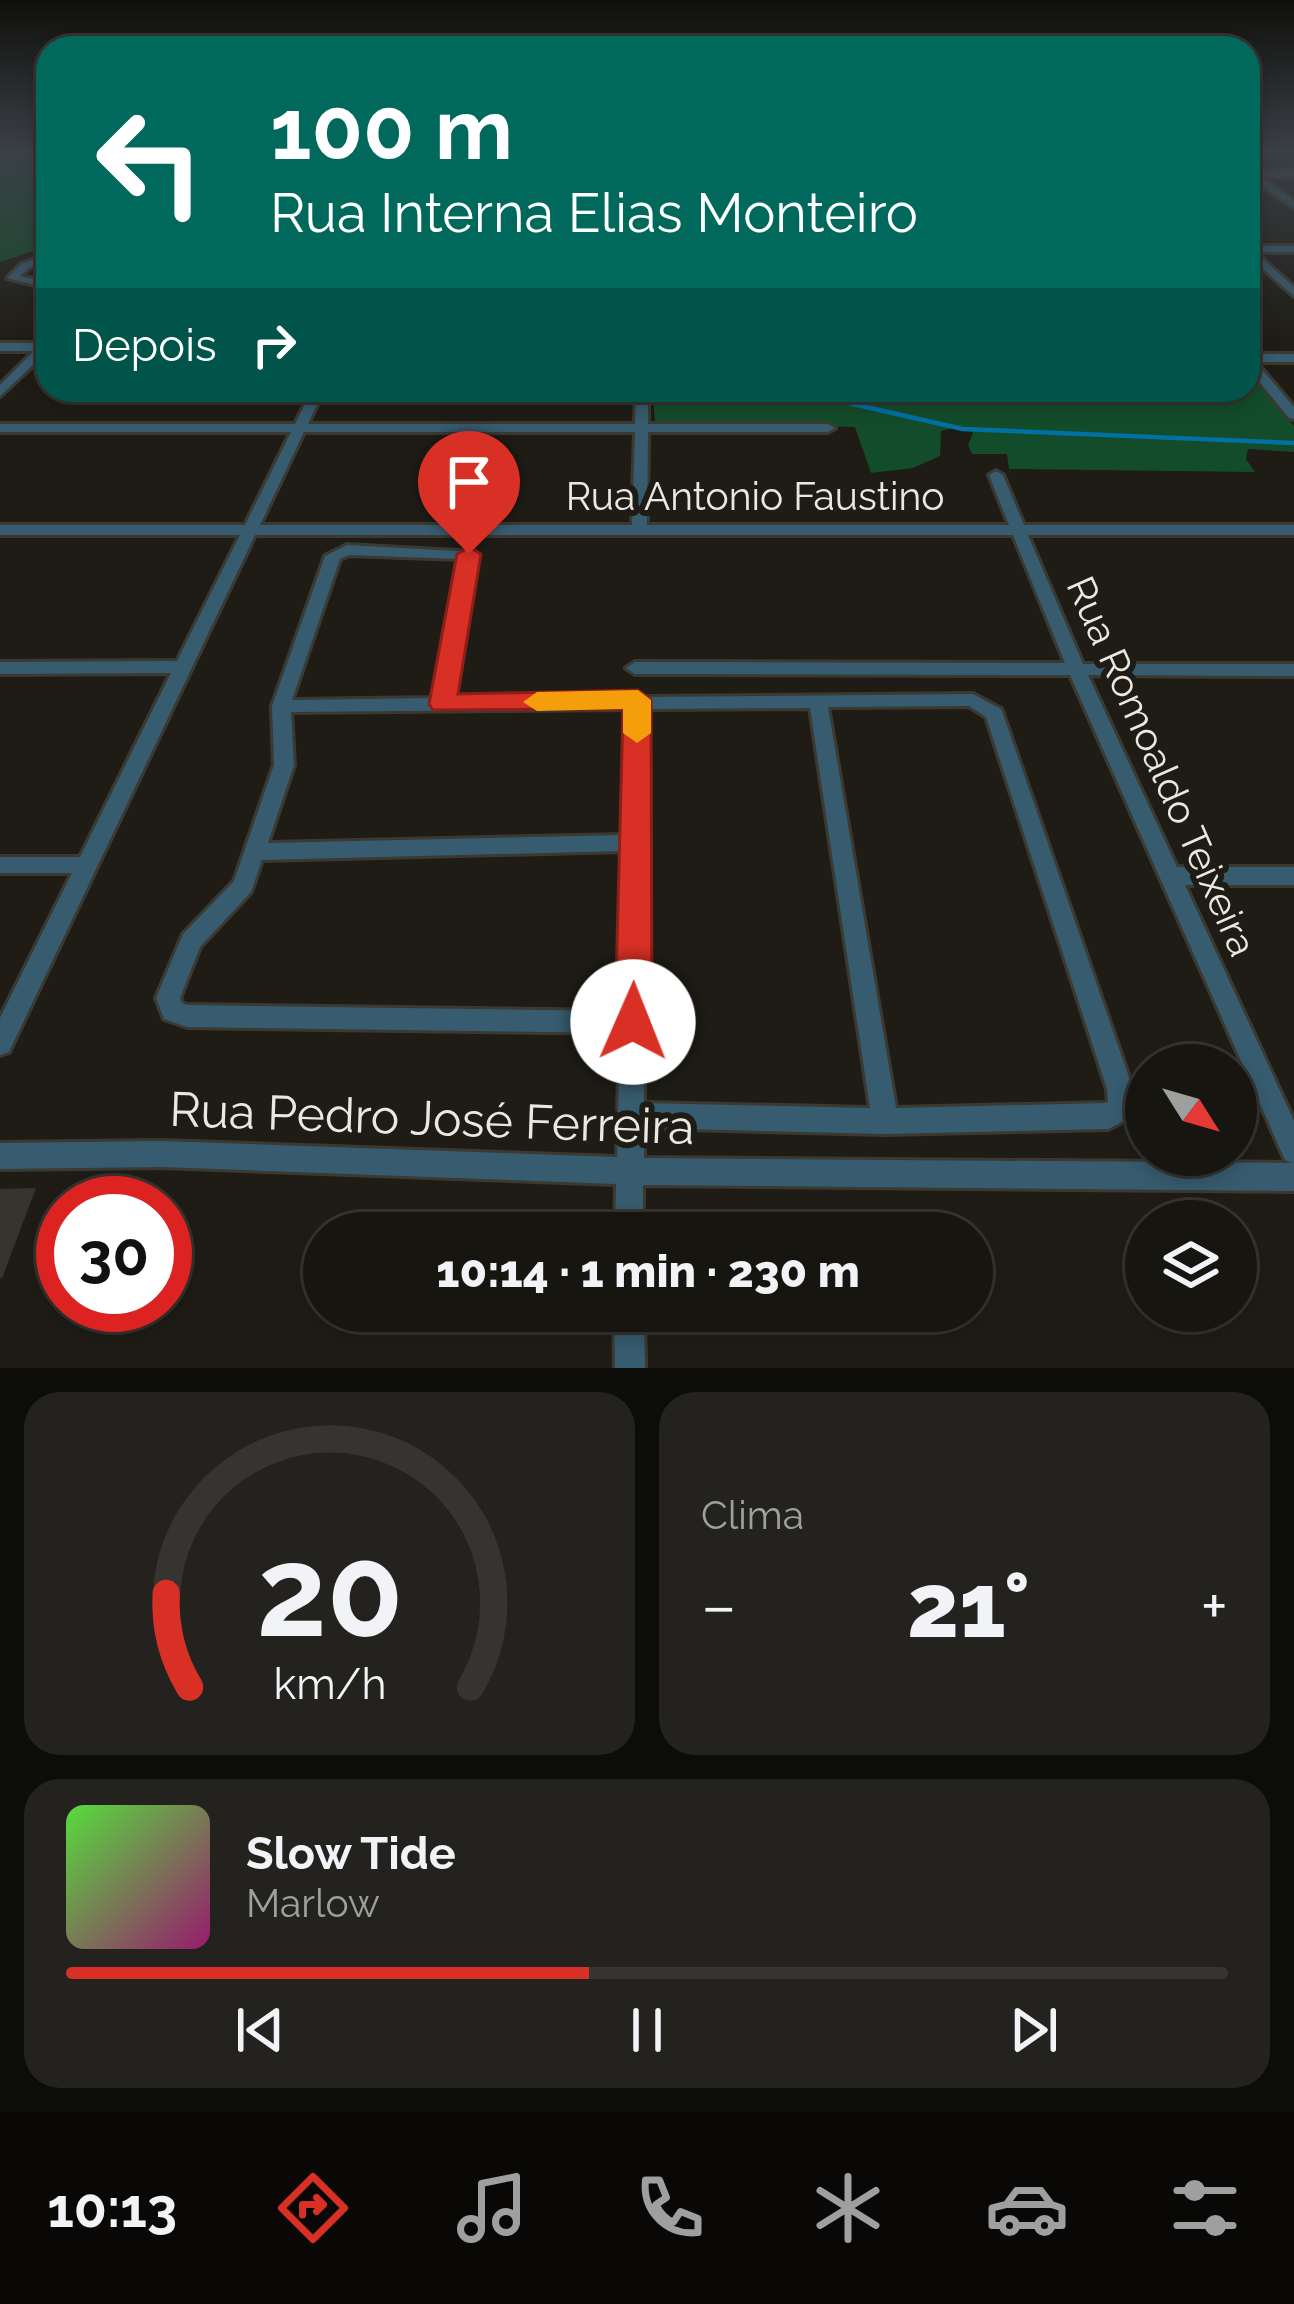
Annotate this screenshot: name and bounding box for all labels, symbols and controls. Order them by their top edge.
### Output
text: 100 m [270,80,513,179]
icon: left [72,84,228,240]
text: Rua Interna Elias Monteiro [270,181,918,245]
icon: right [241,312,307,378]
text: Depois [72,319,217,372]
pin [418,431,520,554]
icon: arrive [436,449,502,515]
street label: Rua Antonio Faustino [566,473,944,519]
street label: Rua Romoaldo Teixeira [1057,569,1267,963]
position arrow [570,959,696,1085]
north arrow [1125,1044,1257,1176]
map controls [1125,1044,1257,1332]
street label: Rua Pedro José Ferreira [169,1081,695,1155]
speed limit sign: 30 [36,1176,192,1332]
button: layers [1125,1200,1257,1332]
text: 10:14 · 1 min · 230 m [436,1245,860,1298]
text: Clima [701,1492,804,1538]
text: 20 [256,1519,403,1665]
text: 21° [907,1552,1030,1658]
text: − [701,1567,737,1644]
text: + [1201,1567,1228,1644]
text: km/h [273,1658,386,1708]
text: Slow Tide [246,1827,456,1880]
text: Marlow [246,1880,380,1926]
icon: previous [227,1997,293,2063]
icon: pause [614,1997,680,2063]
icon: next [1001,1997,1067,2063]
icon: directions [271,2166,355,2250]
icon: music [450,2166,534,2250]
icon: phone [628,2166,712,2250]
icon: climate [806,2166,890,2250]
icon: car [985,2166,1069,2250]
icon: filters [1163,2166,1247,2250]
text: 10:13 [47,2176,177,2240]

